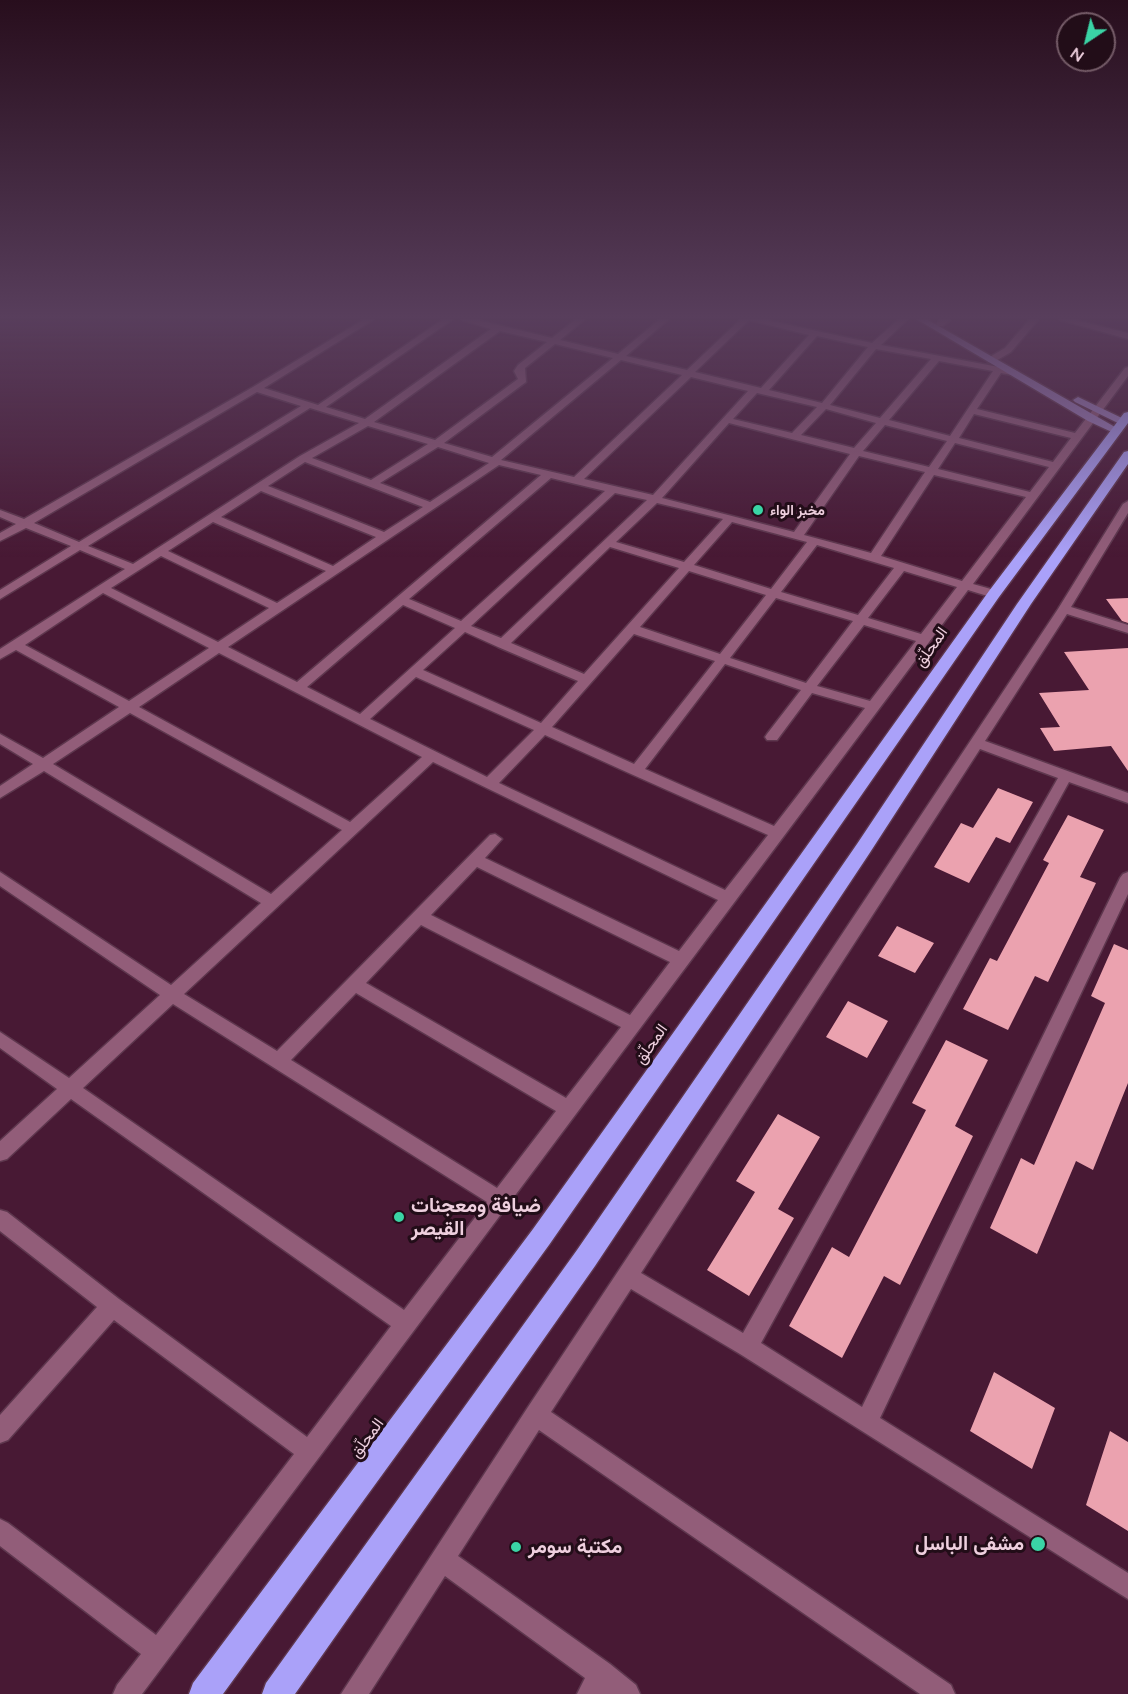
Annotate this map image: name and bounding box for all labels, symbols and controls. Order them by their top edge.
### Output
north arrow [1056,12,1116,72]
text: N [1066,44,1087,67]
place label: مخبز الواء [770,502,825,518]
marker: مخبز الواء [751,503,765,517]
street label: المحلّق [910,623,952,671]
street label: المحلّق [630,1020,672,1068]
place label: ضيافة ومعجنات القيصر [411,1194,541,1241]
marker: ضيافة ومعجنات القيصر [392,1210,406,1224]
street label: المحلّق [346,1414,388,1462]
place label: مشفى الباسل [915,1532,1024,1556]
place label: مكتبة سومر [528,1535,622,1559]
marker: مشفى الباسل [1029,1535,1047,1553]
marker: مكتبة سومر [509,1540,523,1554]

